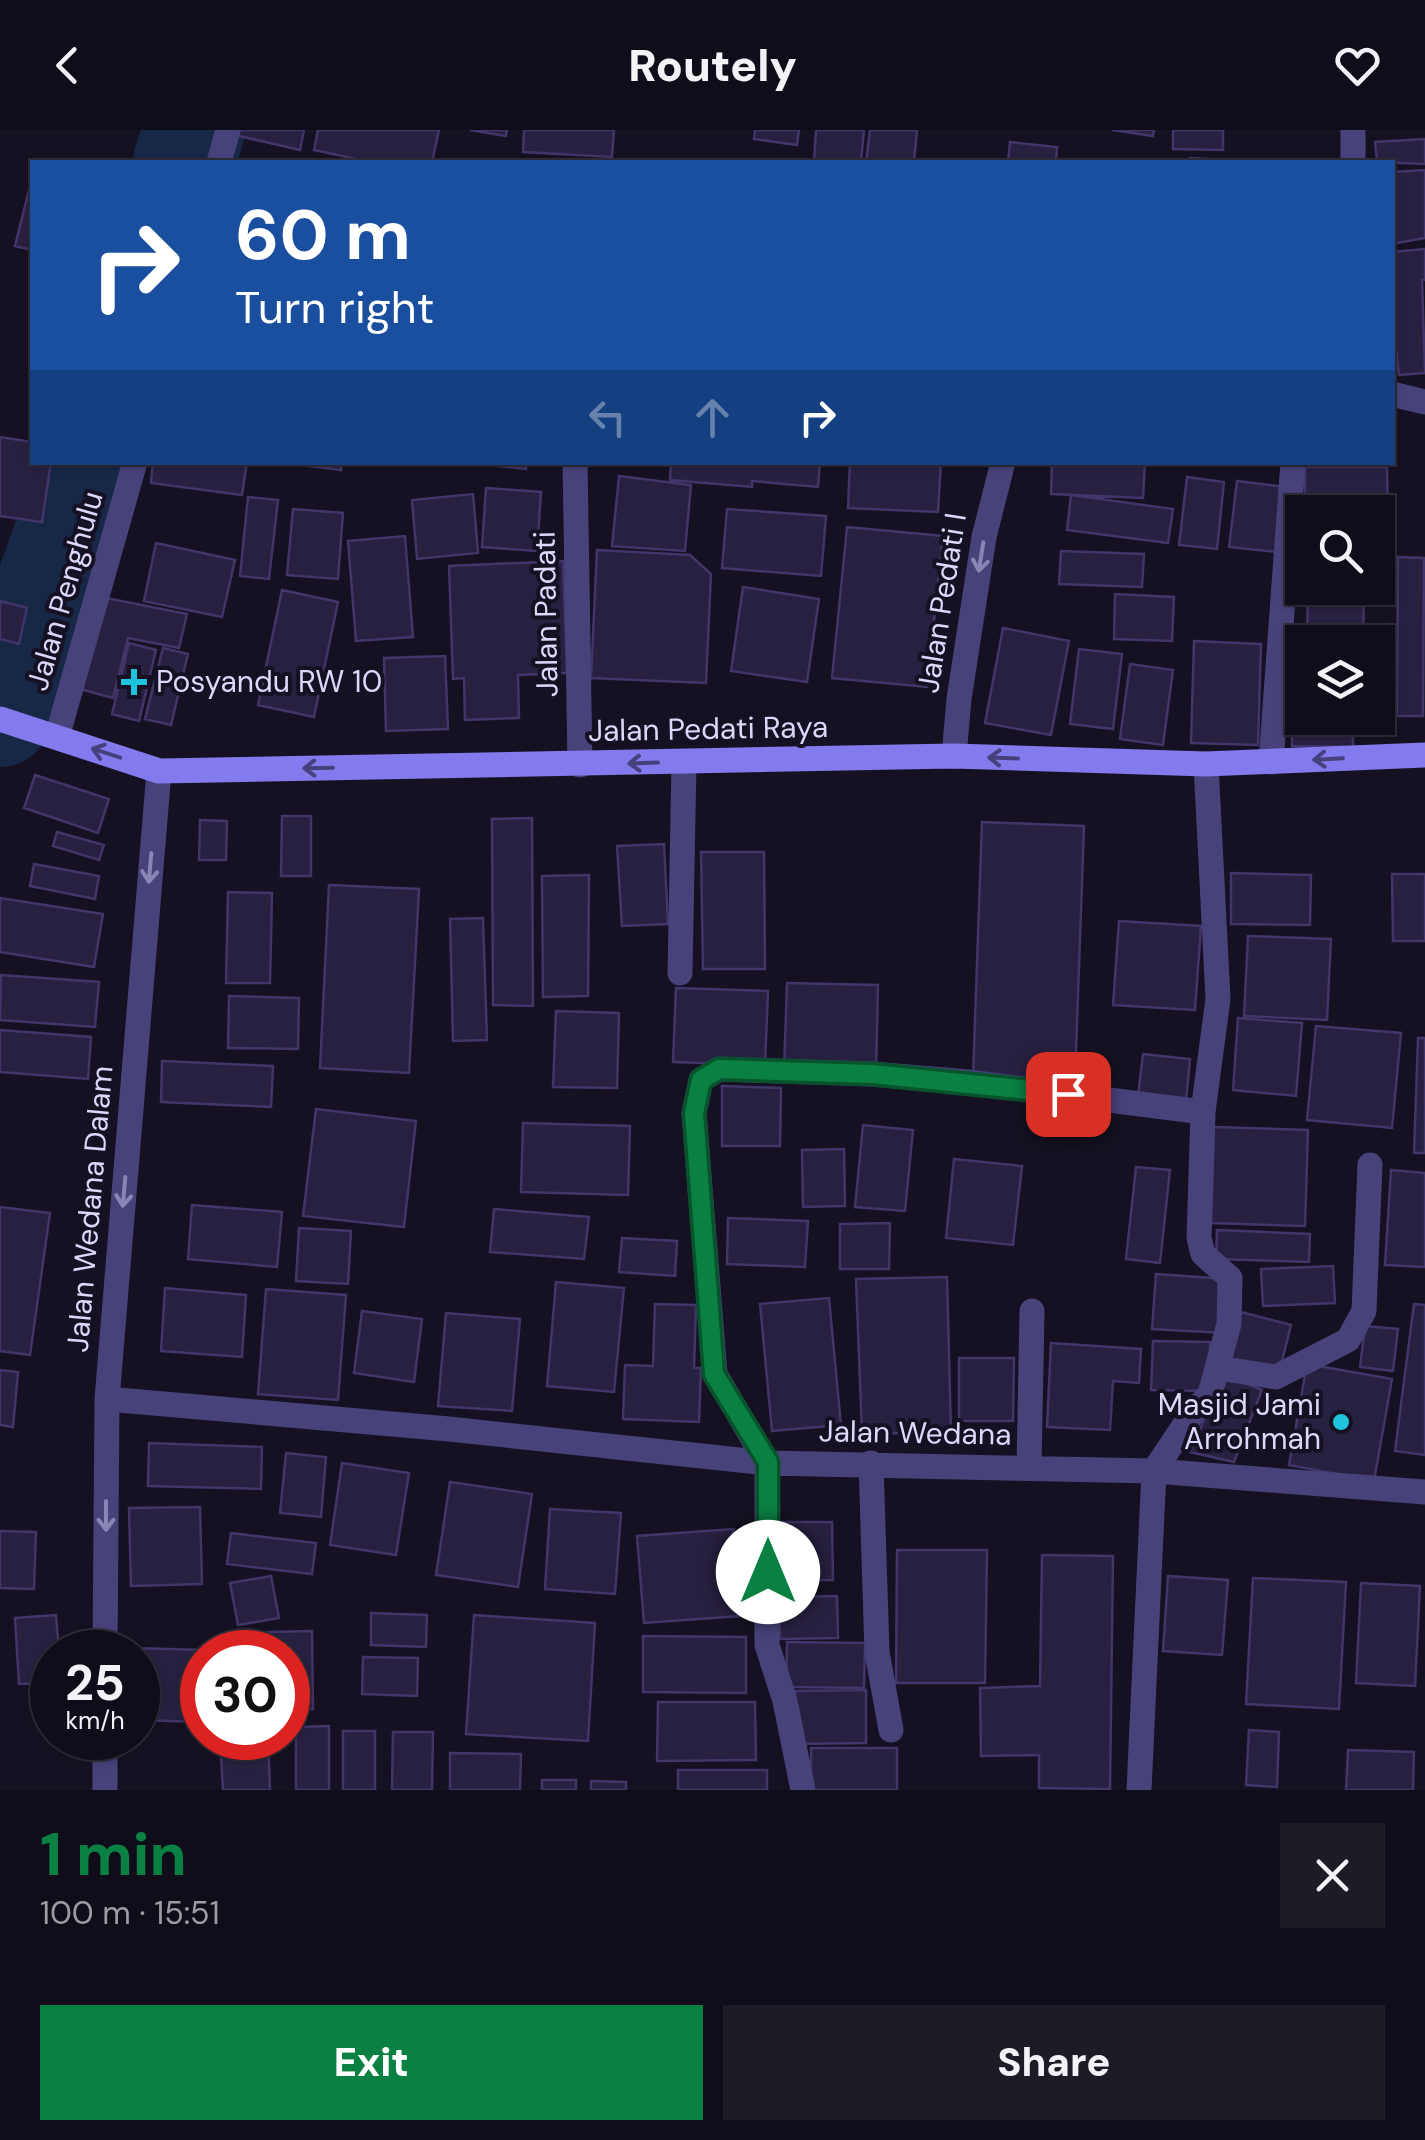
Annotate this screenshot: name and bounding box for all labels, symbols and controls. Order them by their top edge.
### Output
text: Routely [628,36,797,95]
icon: back [40,38,95,93]
icon: heart [1330,38,1385,93]
text: 60 m [235,190,411,281]
icon: right [70,200,200,330]
text: Turn right [235,278,434,337]
icon: left [580,390,635,445]
icon: ahead [685,390,740,445]
icon: right [790,390,845,445]
street label: Jalan Penghulu [17,487,112,695]
map controls [1285,495,1395,735]
button: search [1285,495,1395,605]
street label: Jalan Pedati I [908,510,975,696]
street label: Jalan Padati [525,531,566,697]
one-way arrow [971,540,990,573]
button: layers [1285,625,1395,735]
place label: Posyandu RW 10 [156,662,382,701]
marker: Posyandu RW 10 [121,669,147,695]
street label: Jalan Pedati Raya [588,707,828,750]
one-way arrow [90,743,122,761]
one-way arrow [987,748,1019,767]
one-way arrow [1312,750,1344,769]
one-way arrow [627,753,659,772]
one-way arrow [302,759,334,778]
one-way arrow [141,851,160,884]
pin [1026,1052,1111,1137]
street label: Jalan Wedana Dalam [58,1064,121,1354]
icon: arrive [1041,1067,1096,1122]
one-way arrow [114,1175,133,1207]
place label: Masjid Jami Arrohmah [1158,1385,1321,1458]
street label: Jalan Wedana [818,1411,1012,1454]
marker: Masjid Jami Arrohmah [1330,1411,1352,1433]
one-way arrow [96,1500,116,1532]
position arrow [716,1520,820,1624]
speed limit sign: 30 [180,1630,310,1760]
text: 25 [65,1650,125,1716]
text: km/h [65,1704,125,1737]
text: 1 min [40,1815,187,1894]
button: close [1280,1823,1385,1928]
text: 100 m · 15:51 [40,1892,220,1934]
button: Exit [40,2005,703,2120]
button: Share [723,2005,1385,2120]

